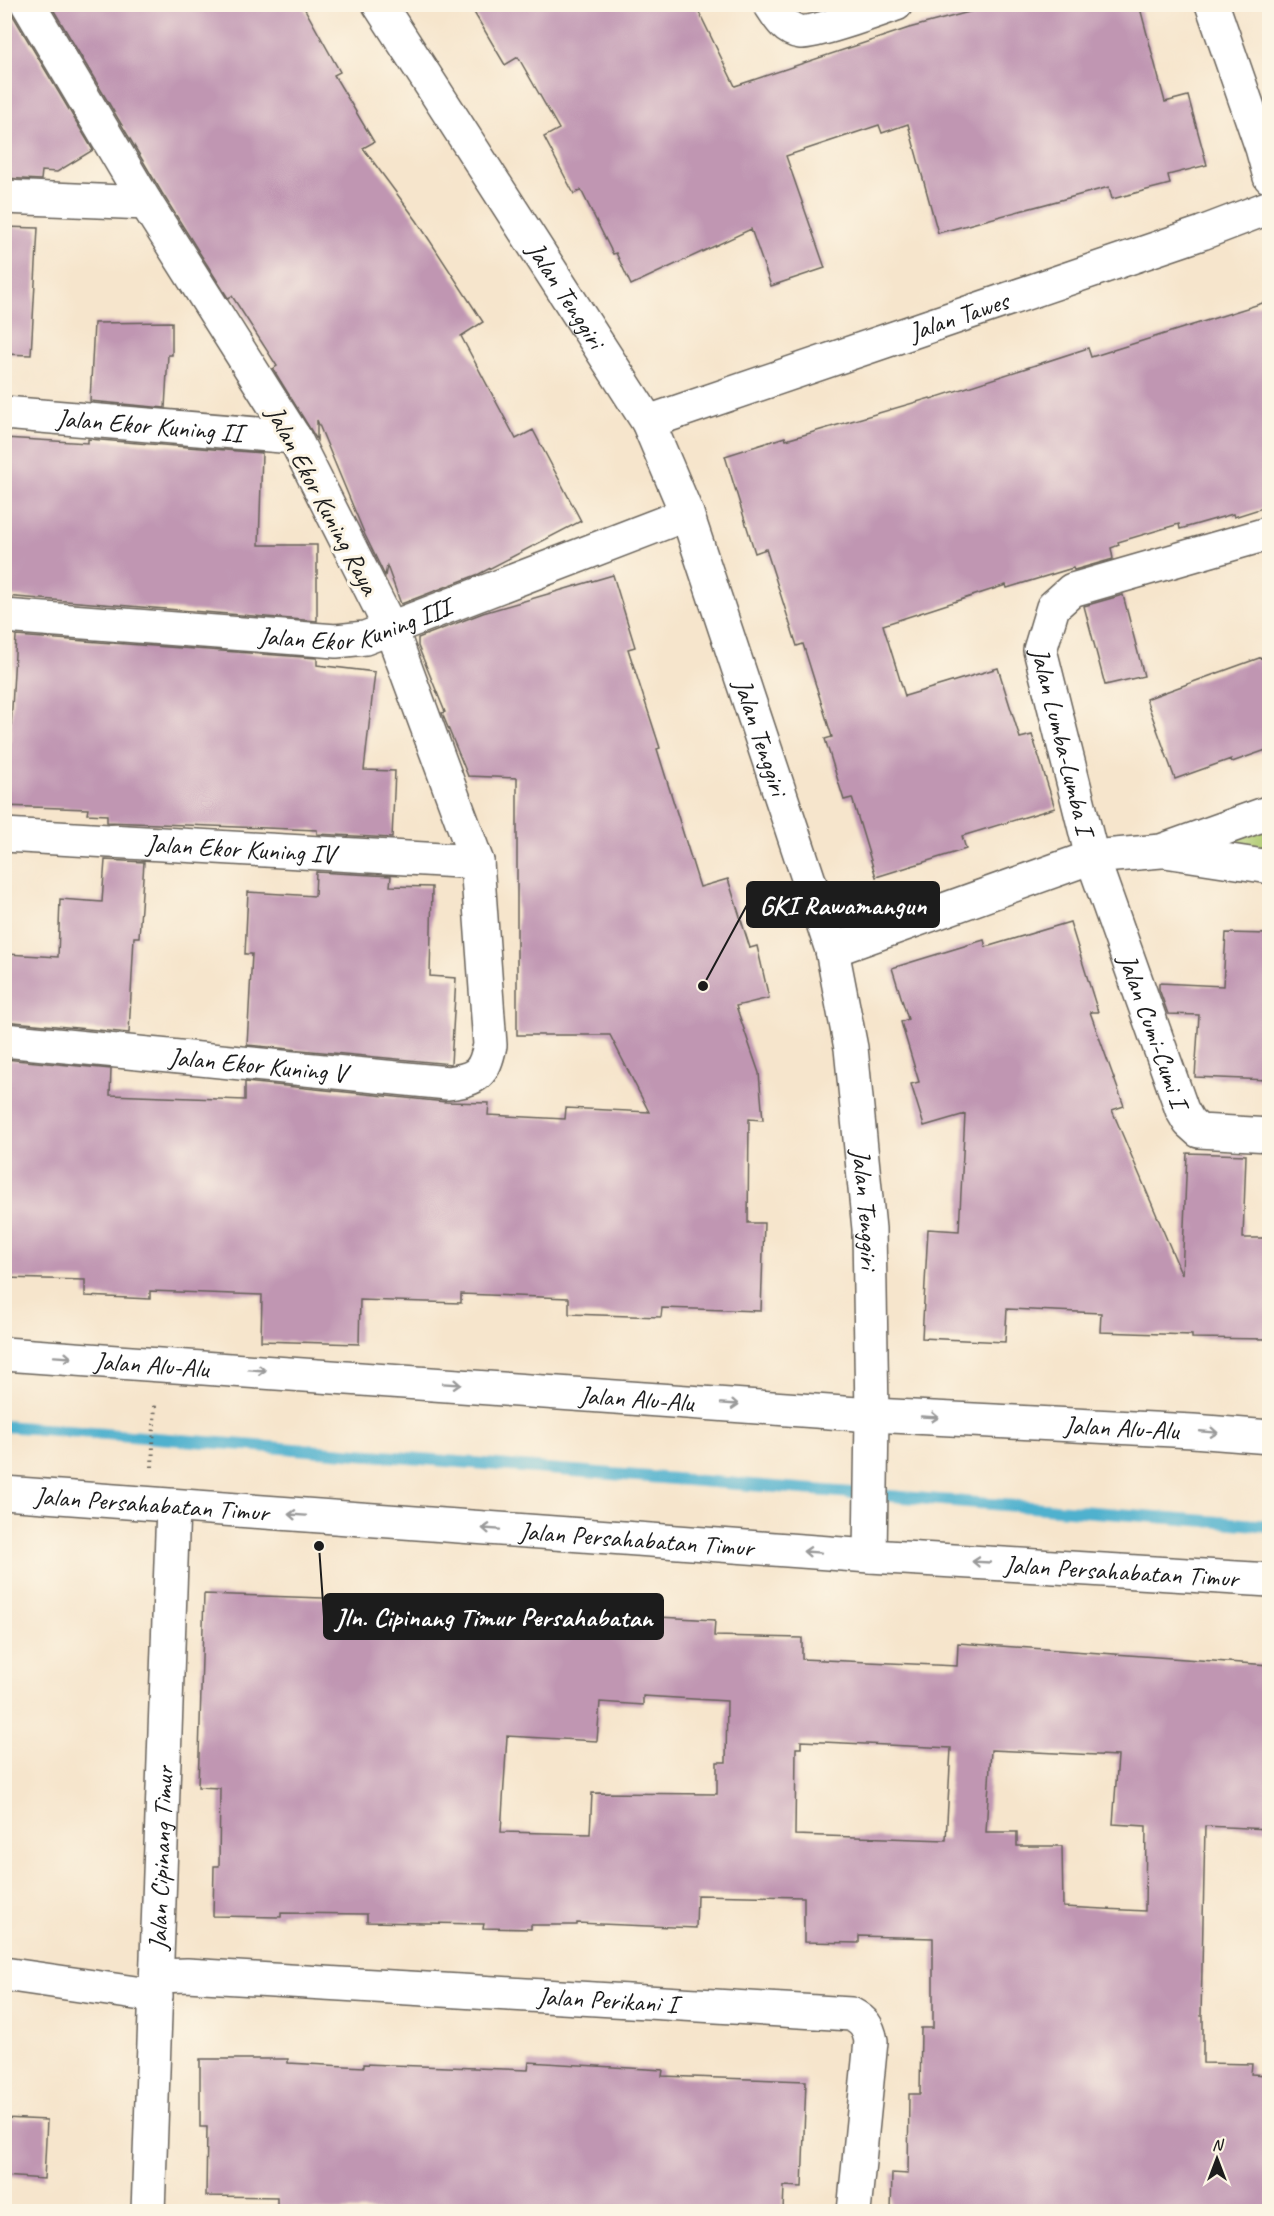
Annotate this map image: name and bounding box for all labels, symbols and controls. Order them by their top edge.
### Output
street label: Jalan Tenggiri [518,234,614,357]
street label: Jalan Tawes [903,284,1015,349]
street label: Jalan Ekor Kuning Raya [258,398,387,602]
street label: Jalan Ekor Kuning II [53,401,249,450]
street label: Jalan Ekor Kuning III [256,589,461,658]
street label: Jalan Lumba-Lumba I [1023,642,1103,843]
street label: Jalan Tenggiri [725,673,796,802]
street label: Jalan Ekor Kuning IV [143,827,341,871]
callout: GKI Rawamangun [747,882,939,927]
text: GKI Rawamangun [760,888,927,922]
street label: Jalan Cumi-Cumi I [1110,948,1197,1117]
street label: Jalan Ekor Kuning V [166,1040,353,1091]
street label: Jalan Tenggiri [844,1145,886,1272]
street label: Jalan Alu-Alu [91,1344,211,1385]
one-way arrow [52,1352,72,1363]
one-way arrow [247,1365,267,1376]
street label: Jalan Alu-Alu [576,1378,696,1420]
one-way arrow [441,1379,461,1390]
one-way arrow [720,1399,740,1410]
street label: Jalan Alu-Alu [1061,1409,1181,1447]
one-way arrow [920,1412,940,1423]
one-way arrow [1199,1427,1218,1438]
street label: Jalan Persahabatan Timur [32,1479,272,1529]
one-way arrow [287,1509,307,1520]
street label: Jalan Persahabatan Timur [516,1514,757,1565]
one-way arrow [482,1523,502,1534]
one-way arrow [802,1546,822,1557]
street label: Jalan Persahabatan Timur [1001,1548,1242,1595]
one-way arrow [971,1557,991,1568]
callout: Jln. Cipinang Timur Persahabatan [324,1594,663,1639]
text: Jln. Cipinang Timur Persahabatan [333,1600,654,1634]
street label: Jalan Cipinang Timur [141,1764,181,1953]
street label: Jalan Perikani I [535,1980,683,2021]
north arrow [1187,2129,1247,2189]
text: N [1212,2135,1225,2155]

